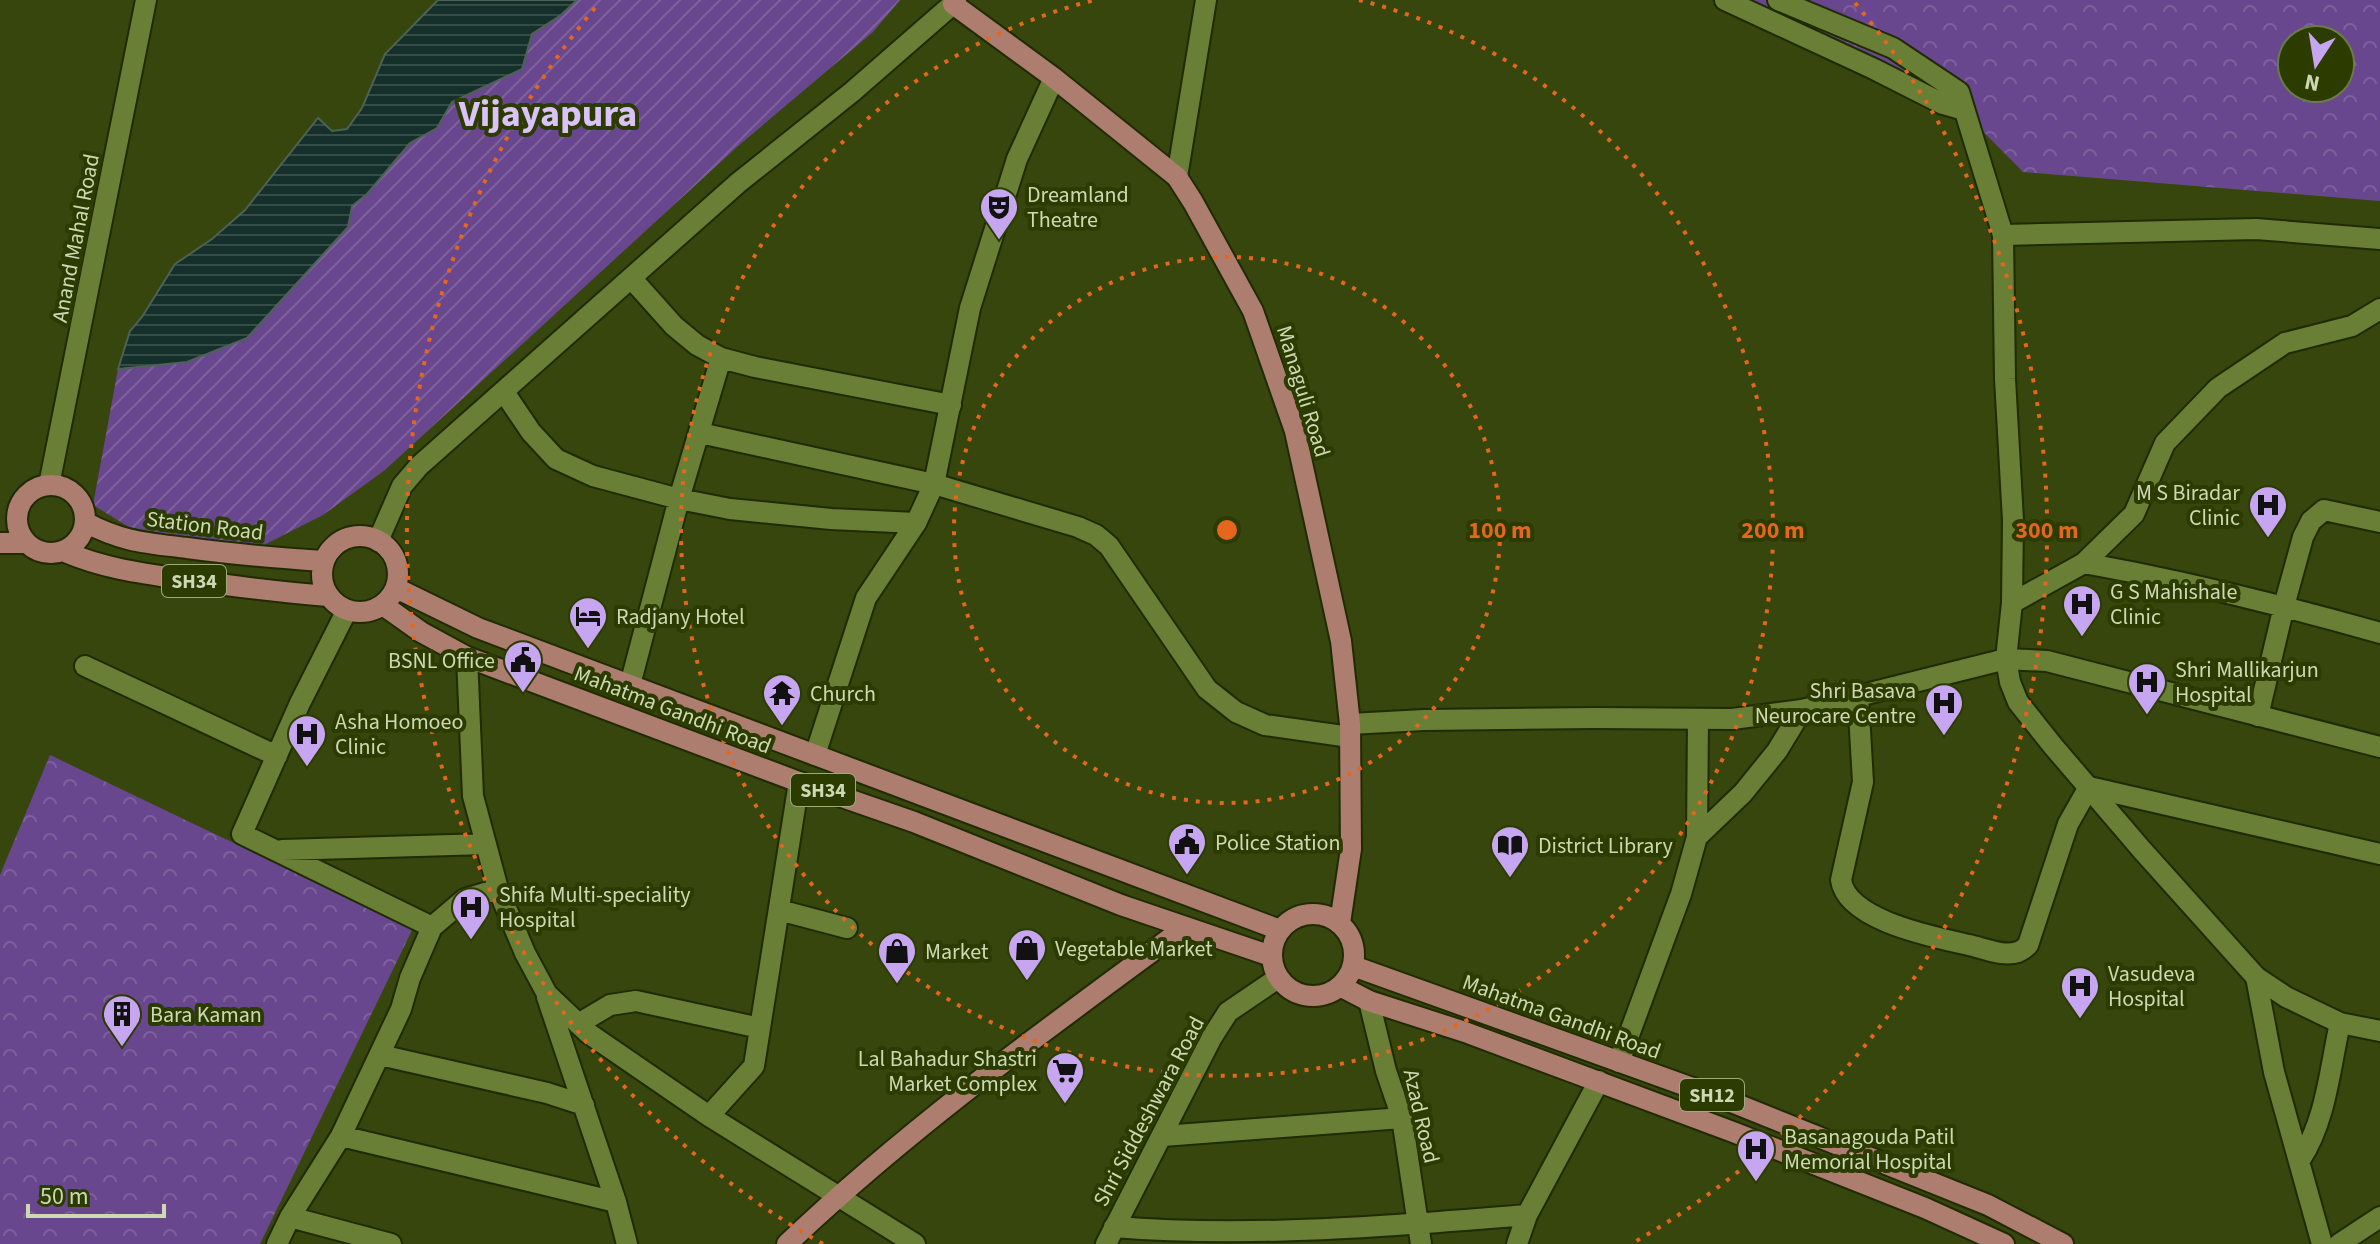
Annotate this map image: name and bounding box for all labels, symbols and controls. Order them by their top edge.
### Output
north arrow [2276,24,2356,104]
text: N [2302,65,2323,100]
district label: Vijayapura [458,87,637,141]
street label: Anand Mahal Road [44,151,108,325]
place label: Dreamland Theatre [1027,179,1129,236]
theatre icon: Dreamland Theatre [978,186,1020,241]
street label: Managuli Road [1268,322,1338,461]
place label: M S Biradar Clinic [2136,477,2240,534]
hospital icon: M S Biradar Clinic [2247,484,2289,539]
street label: Station Road [145,503,265,549]
text: 100 m [1468,513,1532,548]
text: 200 m [1741,513,1805,548]
text: 300 m [2015,513,2079,548]
centre of rings [1213,516,1241,544]
road number: SH34 [162,565,226,597]
place label: G S Mahishale Clinic [2110,576,2237,633]
hospital icon: G S Mahishale Clinic [2061,583,2103,638]
hotel icon: Radjany Hotel [567,595,609,650]
place label: Radjany Hotel [616,601,745,633]
public building icon: BSNL Office [502,639,544,694]
place label: BSNL Office [388,645,495,677]
place label: Shri Mallikarjun Hospital [2175,654,2319,711]
street label: Mahatma Gandhi Road [569,658,776,762]
hospital icon: Shri Mallikarjun Hospital [2126,661,2168,716]
temple icon: Church [761,672,803,727]
place label: Shri Basava Neurocare Centre [1755,675,1916,732]
place label: Church [810,678,876,710]
hospital icon: Shri Basava Neurocare Centre [1923,682,1965,737]
place label: Asha Homoeo Clinic [335,706,463,763]
hospital icon: Asha Homoeo Clinic [286,713,328,768]
road number: SH34 [791,774,855,806]
public building icon: Police Station [1166,821,1208,876]
library icon: District Library [1489,824,1531,879]
place label: Police Station [1215,827,1341,859]
place label: District Library [1538,830,1674,862]
place label: Shifa Multi-speciality Hospital [499,879,691,936]
hospital icon: Shifa Multi-speciality Hospital [450,886,492,941]
shop icon: Vegetable Market [1006,927,1048,982]
shop icon: Market [876,930,918,985]
place label: Vegetable Market [1055,933,1213,965]
place label: Market [925,936,989,968]
place label: Vasudeva Hospital [2108,958,2195,1015]
hospital icon: Vasudeva Hospital [2059,965,2101,1020]
street label: Mahatma Gandhi Road [1458,966,1665,1068]
building icon: Bara Kaman [101,993,143,1048]
place label: Bara Kaman [150,999,262,1031]
street label: Shri Siddeshwara Road [1085,1011,1213,1212]
place label: Lal Bahadur Shastri Market Complex [858,1043,1037,1100]
supermarket icon: Lal Bahadur Shastri Market Complex [1044,1050,1086,1105]
street label: Azad Road [1395,1066,1447,1166]
road number: SH12 [1680,1079,1744,1111]
place label: Basanagouda Patil Memorial Hospital [1784,1121,1955,1178]
hospital icon: Basanagouda Patil Memorial Hospital [1735,1128,1777,1183]
scale bar [28,1168,164,1218]
text: 50 m [40,1179,89,1214]

